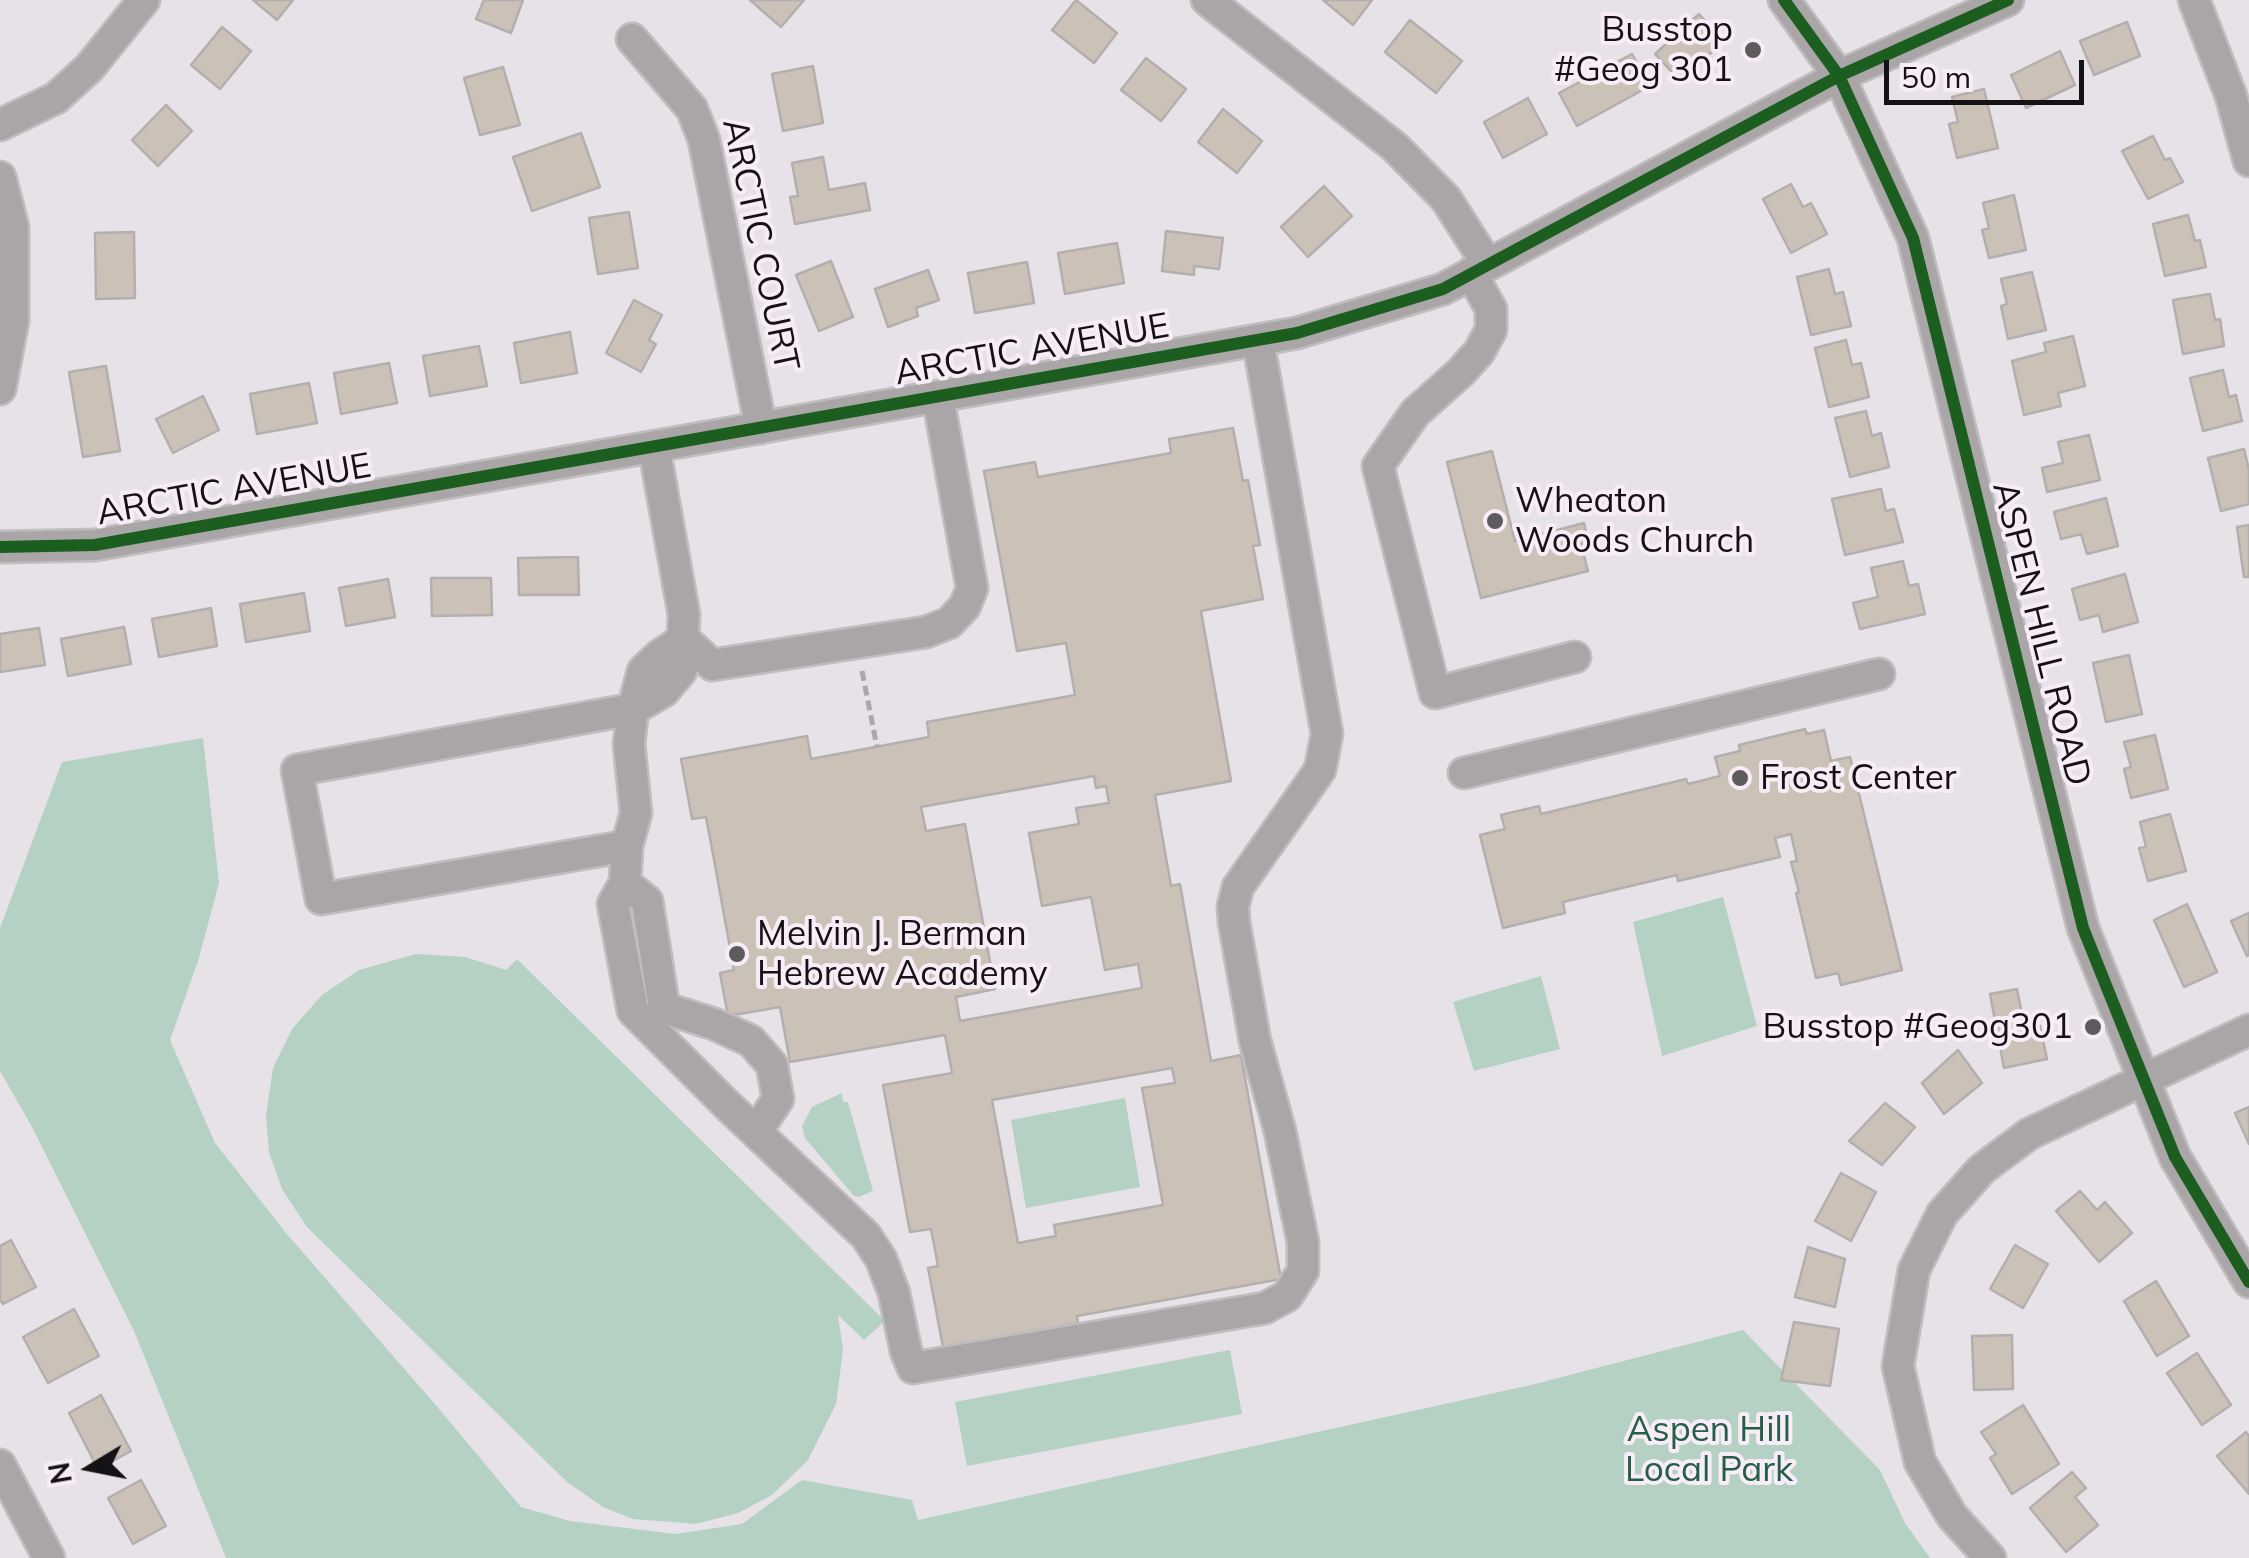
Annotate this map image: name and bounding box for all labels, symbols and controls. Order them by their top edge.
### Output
place label: Busstop #Geog 301 [1554,9,1733,91]
marker: Busstop #Geog 301 [1742,39,1764,61]
scale bar [1889,40,2089,102]
text: 50 m [1901,58,1971,96]
street label: ARCTIC COURT [713,115,807,375]
street label: ARCTIC AVENUE [892,305,1172,395]
street label: ARCTIC AVENUE [94,445,374,535]
street label: ASPEN HILL ROAD [1983,478,2099,790]
place label: Wheaton Woods Church [1515,480,1754,562]
marker: Wheaton Woods Church [1484,510,1506,532]
place label: Frost Center [1760,757,1956,799]
marker: Frost Center [1729,767,1751,789]
place label: Melvin J. Berman Hebrew Academy [757,913,1048,995]
marker: Melvin J. Berman Hebrew Academy [726,943,748,965]
place label: Busstop #Geog301 [1763,1006,2073,1048]
marker: Busstop #Geog301 [2082,1016,2104,1038]
park label: Aspen Hill Local Park [1625,1409,1793,1491]
north arrow [40,1418,140,1518]
text: N [41,1460,79,1487]

